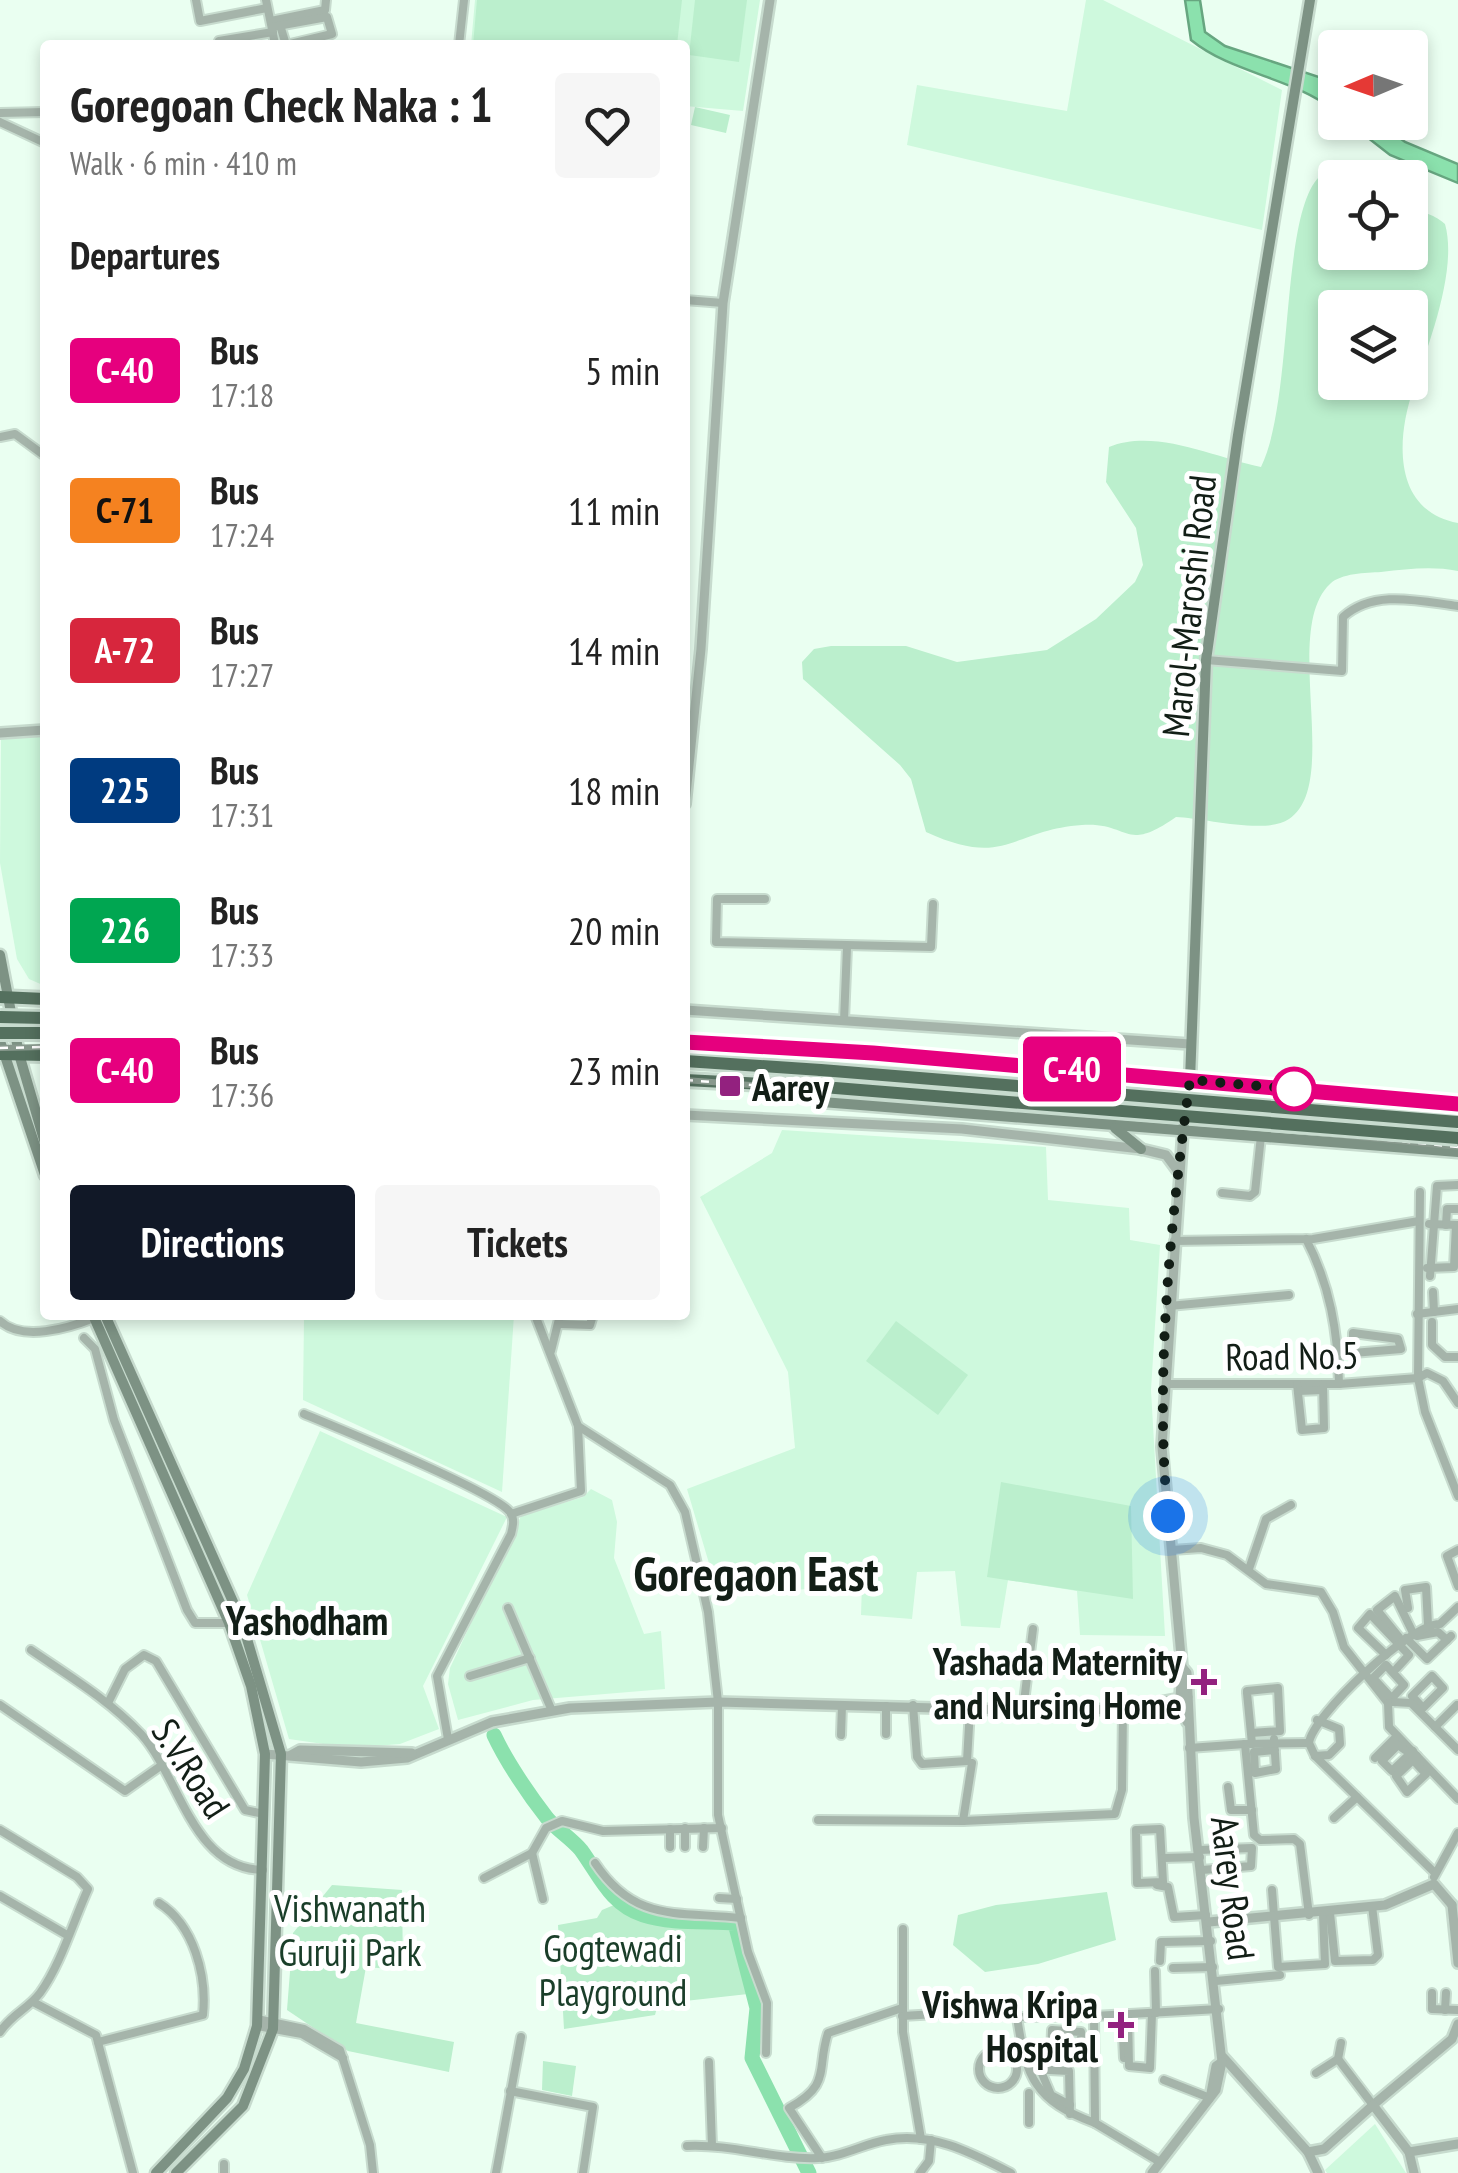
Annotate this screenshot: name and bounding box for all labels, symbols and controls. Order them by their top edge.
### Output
north arrow [1318,30,1428,140]
map controls [1318,30,1428,400]
text: Goregoan Check Naka : 1 [70,73,493,135]
button: heart [555,73,660,178]
text: Walk · 6 min · 410 m [70,142,297,184]
button: locate [1318,160,1428,270]
text: Departures [70,230,220,279]
button: layers [1318,290,1428,400]
text: Bus [210,325,259,374]
text: 5 min [585,346,660,395]
text: C-40 [96,347,154,393]
text: 17:18 [210,374,274,416]
text: Bus [210,465,259,514]
street label: Marol-Maroshi Road [1150,473,1226,739]
text: 11 min [568,486,660,535]
text: C-71 [96,487,154,533]
text: 17:24 [210,514,274,556]
text: Bus [210,605,259,654]
text: 14 min [568,626,660,675]
text: A-72 [95,627,155,673]
text: 17:27 [210,654,274,696]
text: Bus [210,745,259,794]
text: 18 min [568,766,660,815]
text: 225 [100,767,150,813]
text: 17:31 [210,794,274,836]
text: Bus [210,885,259,934]
text: 20 min [568,906,660,955]
text: 226 [100,907,150,953]
text: 17:33 [210,934,274,976]
text: Bus [210,1025,259,1074]
line badge: C-40 [1002,1036,1142,1102]
text: 23 min [568,1046,660,1095]
text: C-40 [1043,1046,1101,1092]
text: C-40 [96,1047,154,1093]
place label: Aarey [751,1062,830,1111]
unlabelled marker [1273,1068,1315,1110]
marker: Aarey [717,1073,743,1099]
text: 17:36 [210,1074,274,1116]
button: Directions [70,1185,355,1300]
button: Tickets [375,1185,660,1300]
street label: Road No.5 [1225,1329,1359,1381]
your location [1143,1491,1193,1541]
district label: Goregaon East [633,1542,879,1604]
district label: Yashodham [225,1594,388,1646]
place label: Yashada Maternity and Nursing Home [932,1636,1183,1729]
marker: Yashada Maternity and Nursing Home [1191,1669,1217,1695]
street label: S.V.Road [142,1709,242,1827]
street label: Aarey Road [1201,1813,1267,1963]
park label: Vishwanath Guruji Park [273,1883,426,1976]
park label: Gogtewadi Playground [539,1923,687,2016]
place label: Vishwa Kripa Hospital [921,1979,1099,2072]
marker: Vishwa Kripa Hospital [1108,2012,1134,2038]

